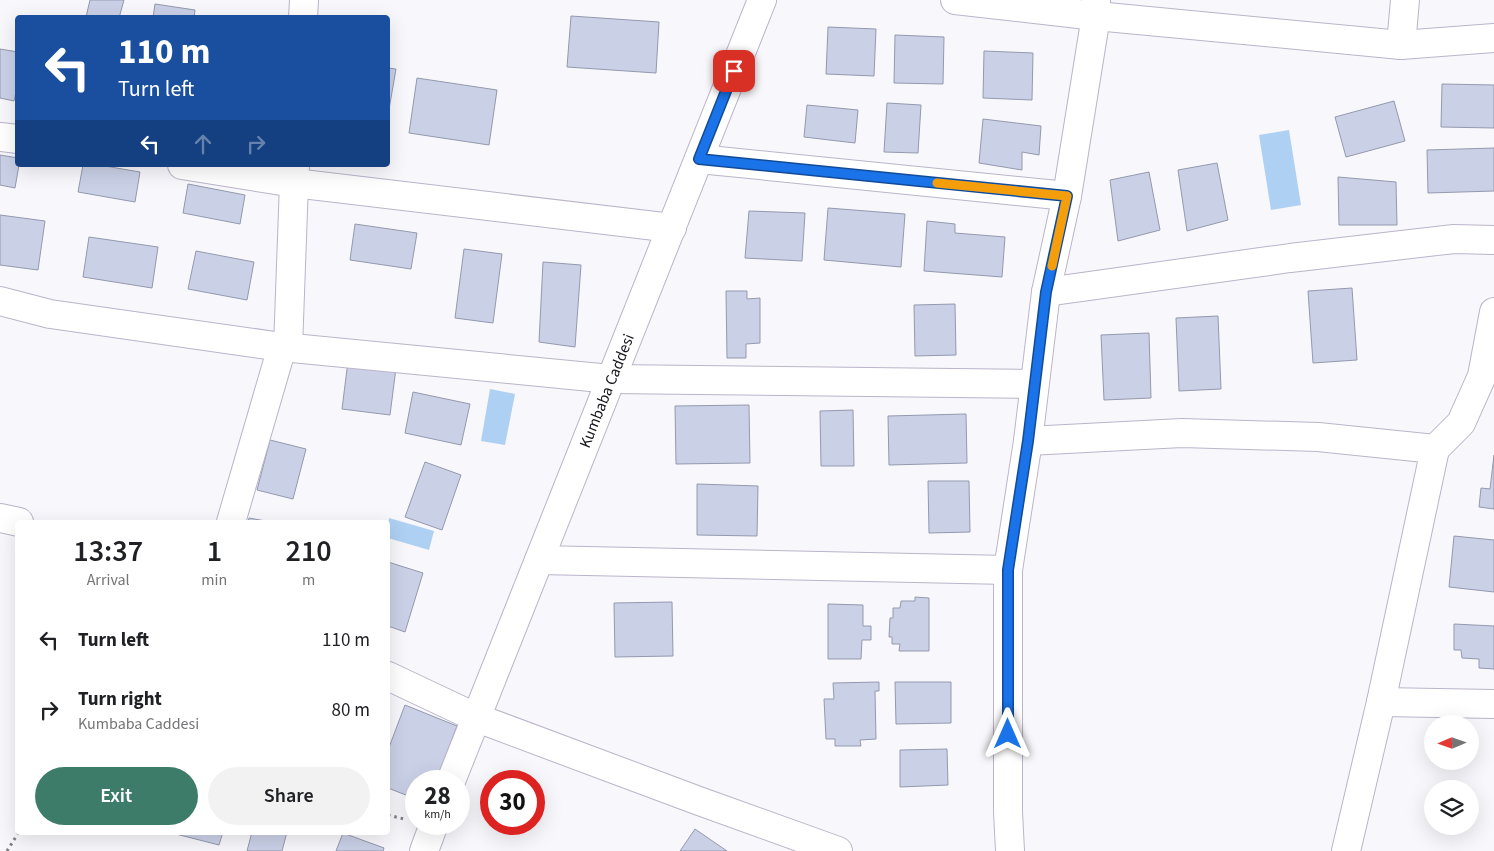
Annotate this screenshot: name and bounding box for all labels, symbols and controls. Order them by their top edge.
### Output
text: 110 m [118,27,210,77]
icon: left [35,35,100,100]
pin [713,50,755,92]
icon: arrive [720,57,748,85]
text: Turn left [118,73,194,105]
icon: left [136,130,164,158]
icon: ahead [189,130,217,158]
icon: right [242,130,270,158]
street label: Kumbaba Caddesi [574,331,640,451]
text: 13:37 [73,530,143,573]
text: 1 [207,530,222,573]
text: 210 [286,530,332,573]
text: Arrival [87,569,130,591]
text: min [201,569,227,591]
text: m [302,569,315,591]
icon: left [35,626,63,654]
text: Turn left [78,627,149,654]
text: 110 m [322,627,370,654]
text: Turn right [78,686,162,713]
icon: right [35,696,63,724]
text: 80 m [332,697,370,724]
position arrow [981,707,1033,759]
text: Kumbaba Caddesi [78,713,199,735]
north arrow [1424,715,1479,770]
map controls [1424,715,1479,835]
button: Exit [35,767,198,825]
button: Share [208,767,370,825]
speed limit sign: 30 [480,770,545,835]
text: 28 [424,778,451,814]
button: layers [1424,780,1479,835]
text: km/h [424,806,451,823]

